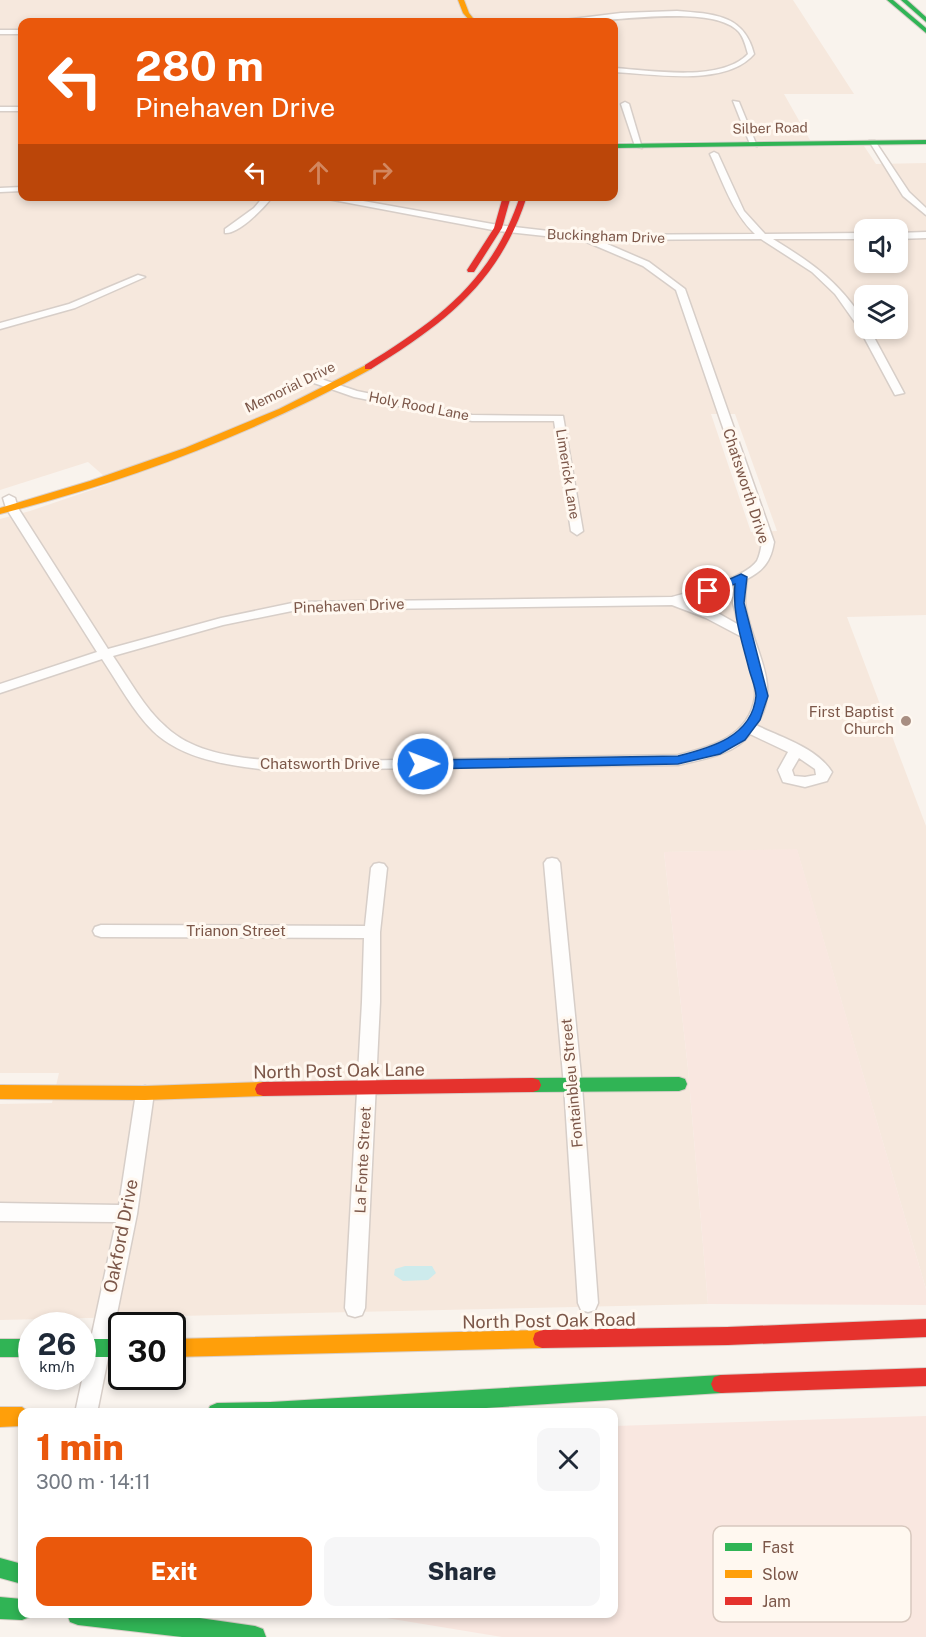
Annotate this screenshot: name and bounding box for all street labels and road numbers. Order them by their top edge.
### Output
street label: Silber Road [732,119,808,137]
street label: Buckingham Drive [547,226,665,246]
street label: Memorial Drive [242,358,338,416]
street label: Holy Rood Lane [368,388,471,424]
street label: Chatsworth Drive [720,426,773,546]
street label: Limerick Lane [553,428,583,520]
street label: Pinehaven Drive [293,595,405,616]
street label: Chatsworth Drive [260,755,380,772]
street label: Trianon Street [186,922,286,939]
street label: Fontainbleu Street [557,1017,586,1148]
street label: North Post Oak Lane [253,1059,425,1082]
street label: La Fonte Street [351,1106,374,1214]
street label: Oakford Drive [99,1177,142,1295]
street label: North Post Oak Road [462,1308,636,1333]

